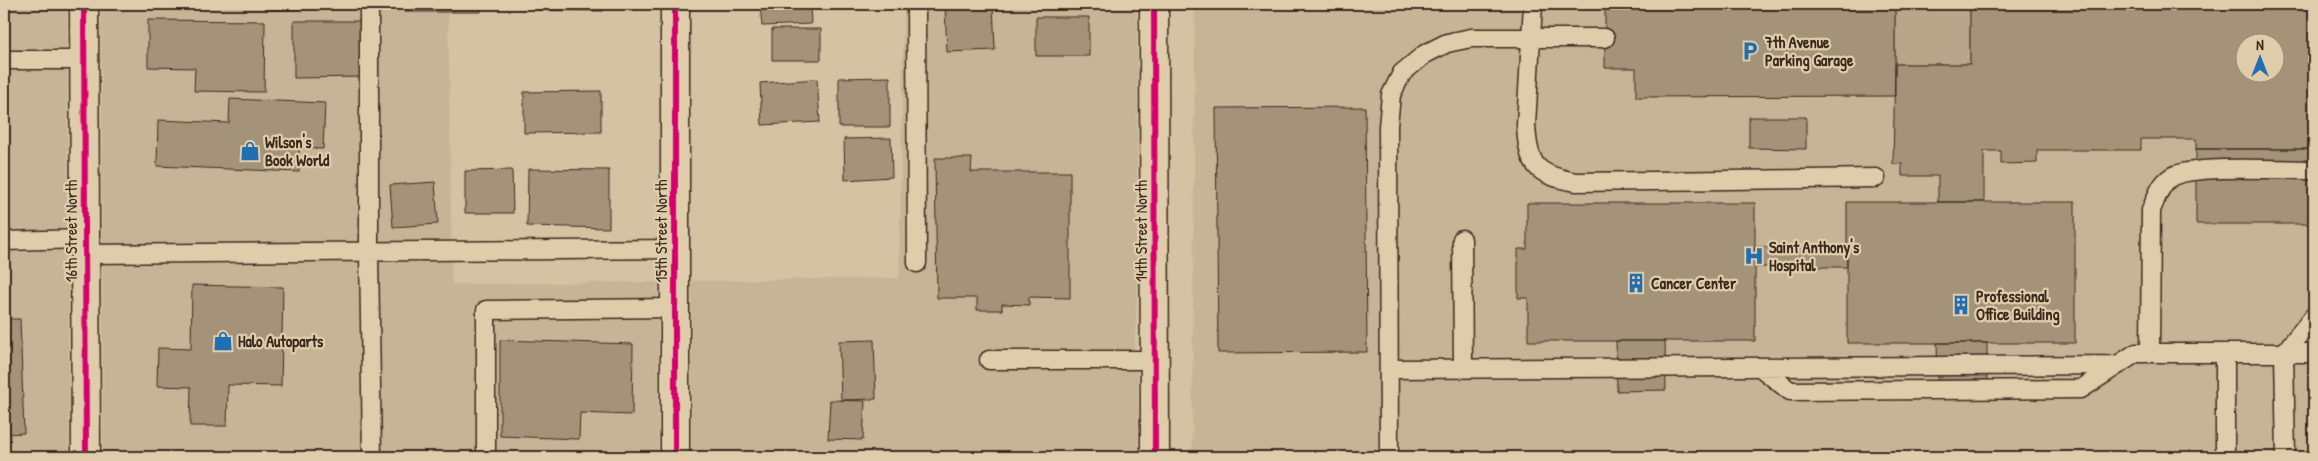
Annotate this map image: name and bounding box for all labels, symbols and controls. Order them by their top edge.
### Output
place label: 7th Avenue Parking Garage [1764,31,1854,72]
north arrow [2236,32,2286,82]
text: N [2256,35,2264,54]
parking icon: 7th Avenue Parking Garage [1739,40,1761,62]
place label: Wilson's Book World [265,131,330,171]
shop icon: Wilson's Book World [239,140,261,162]
street label: 15th Street North [650,179,672,282]
street label: 16th Street North [60,180,82,282]
street label: 14th Street North [1130,180,1152,282]
place label: Saint Anthony's Hospital [1769,236,1860,277]
hospital icon: Saint Anthony's Hospital [1743,245,1765,267]
building icon: Cancer Center [1625,272,1647,294]
place label: Cancer Center [1651,272,1737,294]
place label: Professional Office Building [1976,285,2060,326]
building icon: Professional Office Building [1950,294,1972,316]
shop icon: Halo Autoparts [212,330,234,352]
place label: Halo Autoparts [238,330,324,353]

